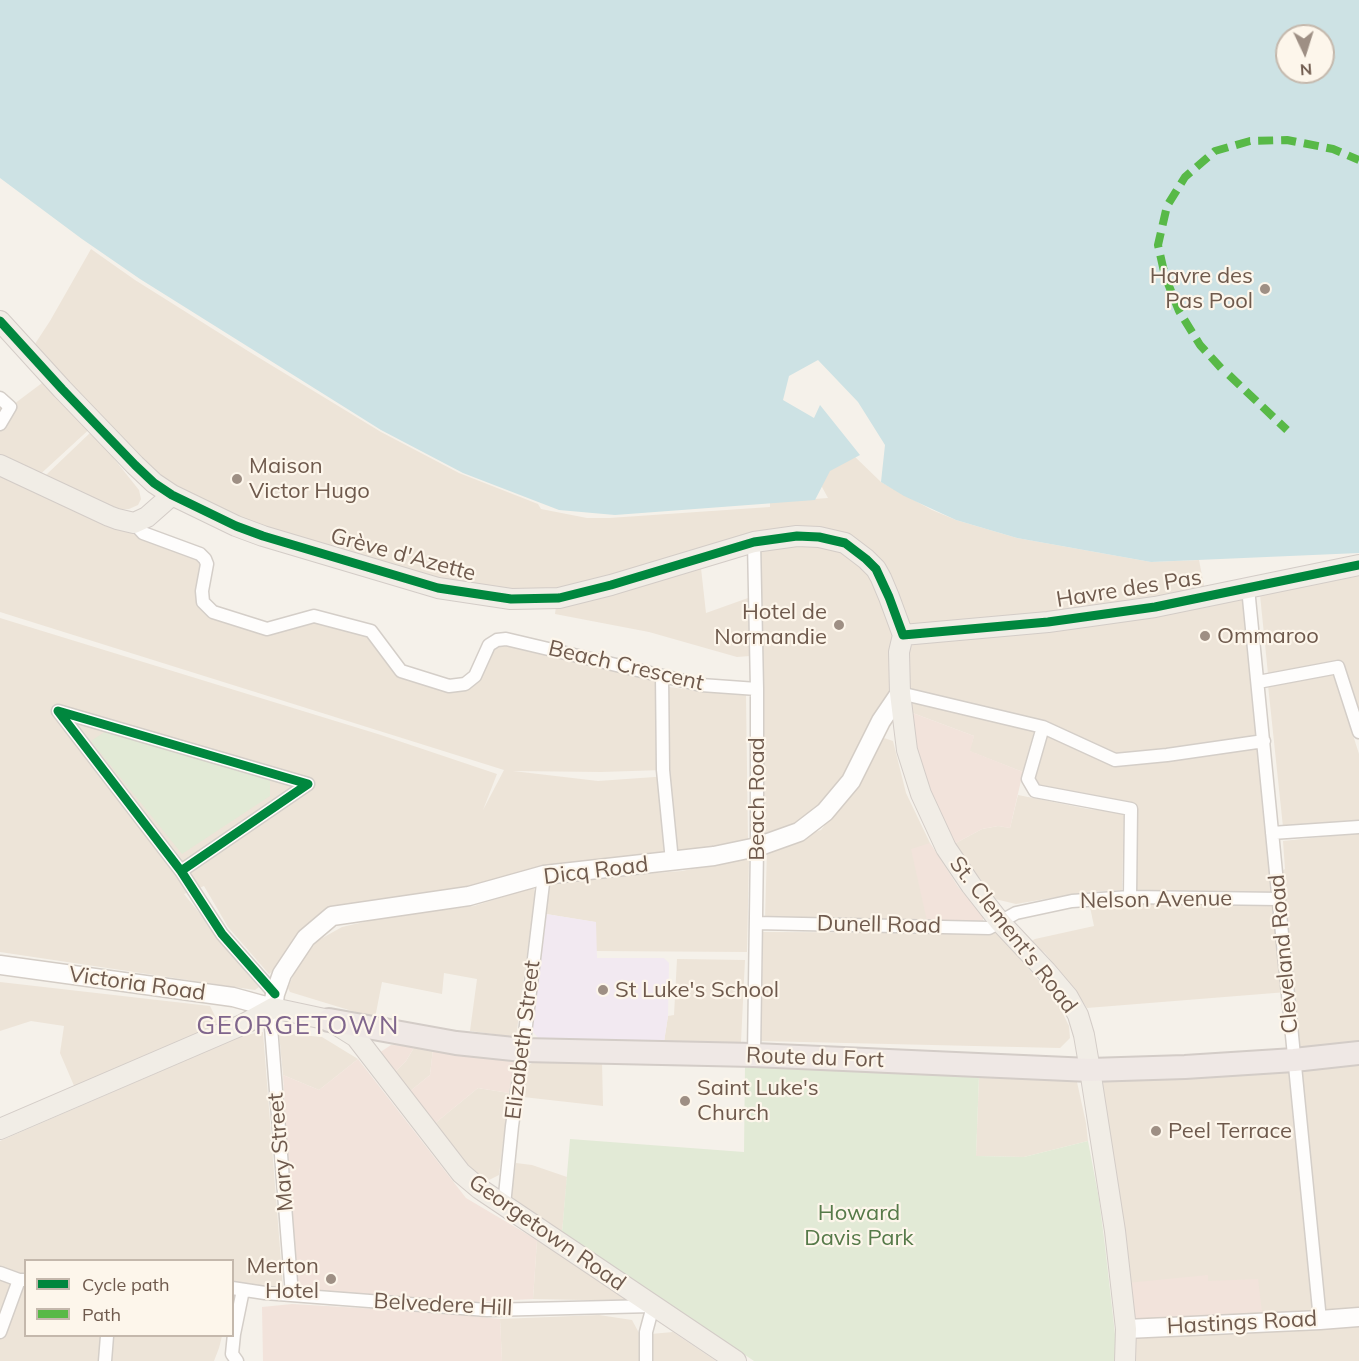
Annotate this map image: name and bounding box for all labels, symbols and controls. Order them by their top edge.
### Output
north arrow [1275,24,1335,84]
text: N [1299,60,1313,80]
place label: Havre des Pas Pool [1150,263,1253,314]
marker: Havre des Pas Pool [1258,282,1272,296]
place label: Maison Victor Hugo [249,453,370,505]
marker: Maison Victor Hugo [230,472,244,486]
street label: Grève d'Azette [327,523,479,587]
street label: Havre des Pas [1054,564,1204,614]
place label: Hotel de Normandie [714,599,827,650]
marker: Hotel de Normandie [832,618,846,632]
place label: Ommaroo [1217,623,1319,649]
marker: Ommaroo [1198,629,1212,643]
street label: Beach Crescent [546,635,706,697]
street label: Beach Road [744,737,770,861]
street label: Dicq Road [542,851,650,891]
street label: St. Clement's Road [943,851,1083,1019]
street label: Cleveland Road [1264,873,1304,1035]
street label: Nelson Avenue [1080,885,1232,915]
street label: Dunell Road [817,911,941,939]
street label: Elizabeth Street [500,959,546,1121]
street label: Victoria Road [67,961,207,1007]
place label: St Luke's School [615,977,779,1003]
marker: St Luke's School [596,983,610,997]
district label: GEORGETOWN [196,1010,400,1042]
street label: Route du Fort [746,1042,884,1074]
place label: Saint Luke's Church [697,1075,819,1126]
street label: Mary Street [263,1092,299,1212]
marker: Saint Luke's Church [678,1094,692,1108]
place label: Peel Terrace [1168,1118,1292,1144]
marker: Peel Terrace [1149,1124,1163,1138]
street label: Georgetown Road [464,1169,630,1297]
park label: Howard Davis Park [804,1200,914,1252]
place label: Merton Hotel [247,1253,319,1304]
legend [24,1259,234,1337]
marker: Merton Hotel [324,1272,338,1286]
text: Cycle path [82,1273,169,1296]
street label: Belvedere Hill [373,1288,513,1322]
text: Path [82,1303,121,1326]
street label: Hastings Road [1166,1306,1318,1340]

